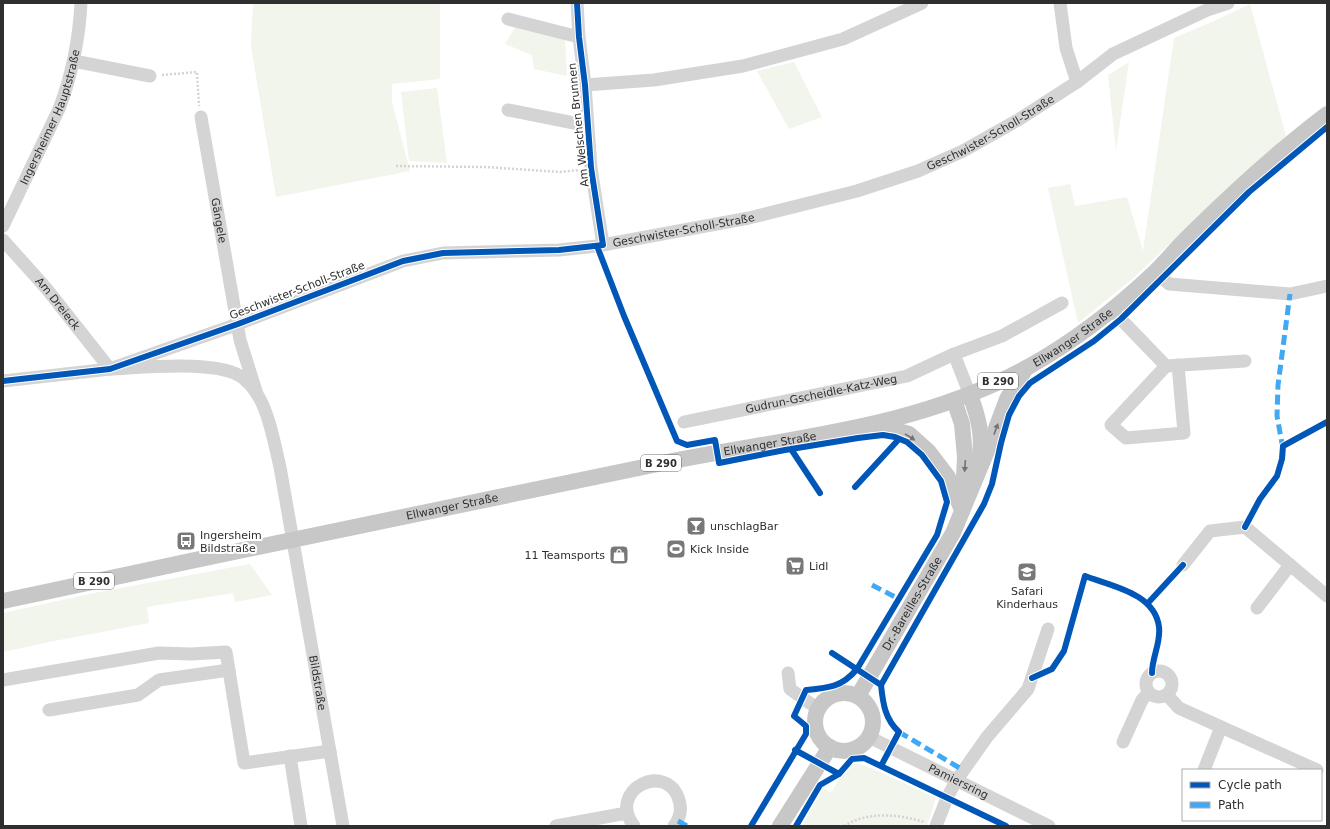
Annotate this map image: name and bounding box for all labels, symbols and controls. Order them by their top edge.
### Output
street label: Ingersheimer Hauptstraße [18,48,83,187]
street label: Am Welschen Brunnen [566,62,591,188]
street label: Geschwister-Scholl-Straße [925,92,1057,173]
street label: Gängele [208,197,229,244]
street label: Geschwister-Scholl-Straße [612,211,756,250]
street label: Geschwister-Scholl-Straße [228,259,367,322]
street label: Am Dreieck [33,275,83,333]
street label: Ellwanger Straße [1031,306,1116,370]
street label: Gudrun-Gscheidle-Katz-Weg [744,372,898,416]
road number: B 290 [978,373,1018,389]
one-way arrow [993,422,999,434]
street label: Ellwanger Straße [723,430,818,459]
one-way arrow [904,433,916,440]
road number: B 290 [641,455,681,471]
one-way arrow [961,460,968,472]
street label: Ellwanger Straße [405,491,500,523]
bar icon: unschlagBar [685,515,707,537]
place label: unschlagBar [710,520,779,533]
place label: Ingersheim Bildstraße [200,529,262,555]
bus stop icon: Ingersheim Bildstraße [175,530,197,552]
sports icon: Kick Inside [665,538,687,560]
place label: Kick Inside [690,543,749,556]
shop icon: 11 Teamsports [608,544,630,566]
place label: 11 Teamsports [524,549,605,562]
street label: Dr.-Bareilles-Straße [880,554,945,653]
supermarket icon: Lidl [784,555,806,577]
place label: Lidl [809,560,828,573]
school or university icon: Safari Kinderhaus [1016,561,1038,583]
road number: B 290 [74,573,114,589]
place label: Safari Kinderhaus [996,585,1058,611]
street label: Bildstraße [306,654,329,712]
street label: Pamiersring [926,761,991,802]
legend [1182,769,1322,821]
text: Cycle path [1218,778,1282,792]
text: Path [1218,798,1244,812]

